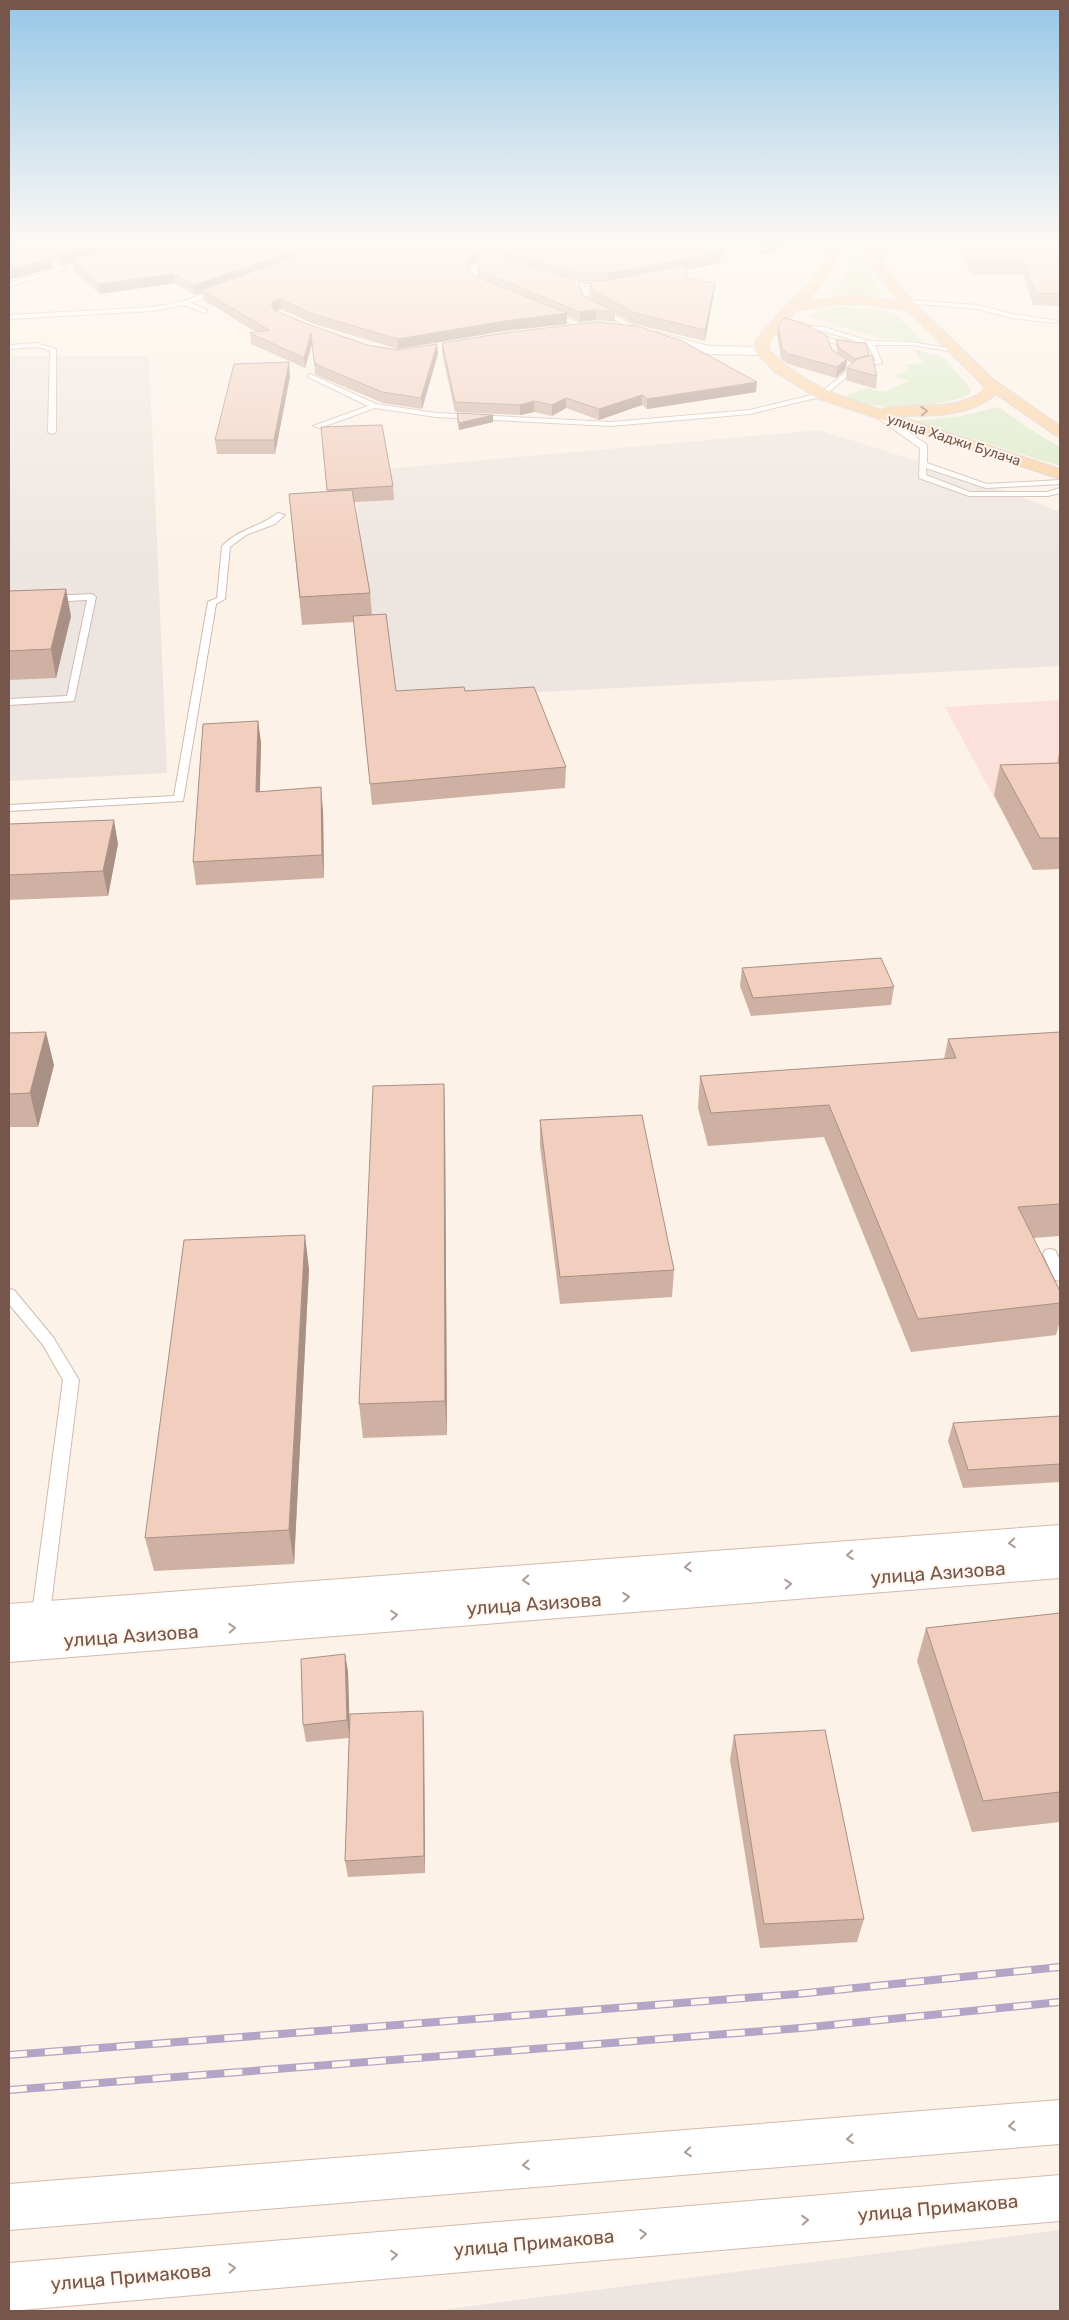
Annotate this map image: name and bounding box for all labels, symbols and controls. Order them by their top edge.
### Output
one-way arrow [920,406,928,417]
street label: улица Хаджи Булача [885,410,1023,470]
one-way arrow [1007,1537,1015,1548]
one-way arrow [845,1549,853,1560]
street label: улица Азизова [870,1557,1006,1589]
one-way arrow [683,1562,691,1573]
one-way arrow [521,1574,529,1585]
one-way arrow [784,1579,792,1590]
street label: улица Азизова [466,1588,602,1620]
one-way arrow [622,1592,630,1603]
one-way arrow [390,1610,398,1621]
street label: улица Азизова [63,1620,199,1652]
one-way arrow [228,1623,236,1634]
one-way arrow [1007,2121,1015,2132]
one-way arrow [845,2134,853,2145]
one-way arrow [683,2146,691,2157]
one-way arrow [521,2159,529,2170]
street label: улица Примакова [857,2190,1019,2226]
one-way arrow [801,2215,809,2226]
street label: улица Примакова [453,2225,615,2261]
one-way arrow [639,2228,647,2239]
one-way arrow [390,2249,398,2260]
street label: улица Примакова [50,2259,212,2295]
one-way arrow [228,2263,236,2274]

